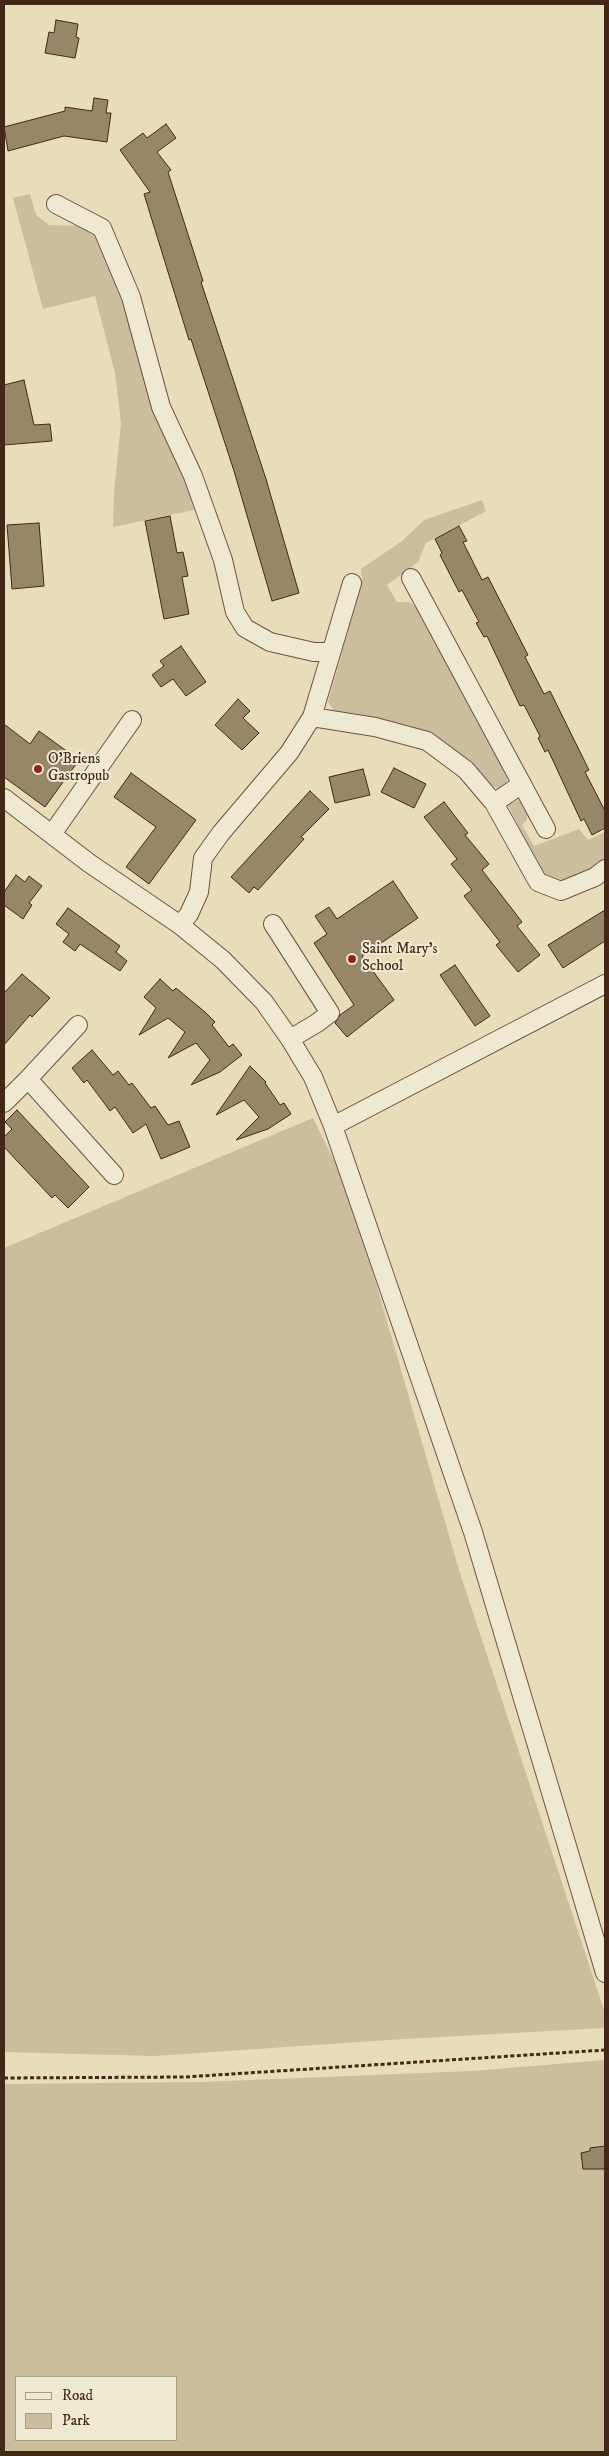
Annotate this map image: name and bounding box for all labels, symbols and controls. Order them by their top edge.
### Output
place label: O'Briens Gastropub [48,751,109,786]
marker: O'Briens Gastropub [32,763,44,775]
place label: Saint Mary's School [362,941,437,976]
marker: Saint Mary's School [346,953,358,965]
legend [15,2376,178,2441]
text: Road [62,2386,93,2405]
text: Park [62,2411,90,2430]

